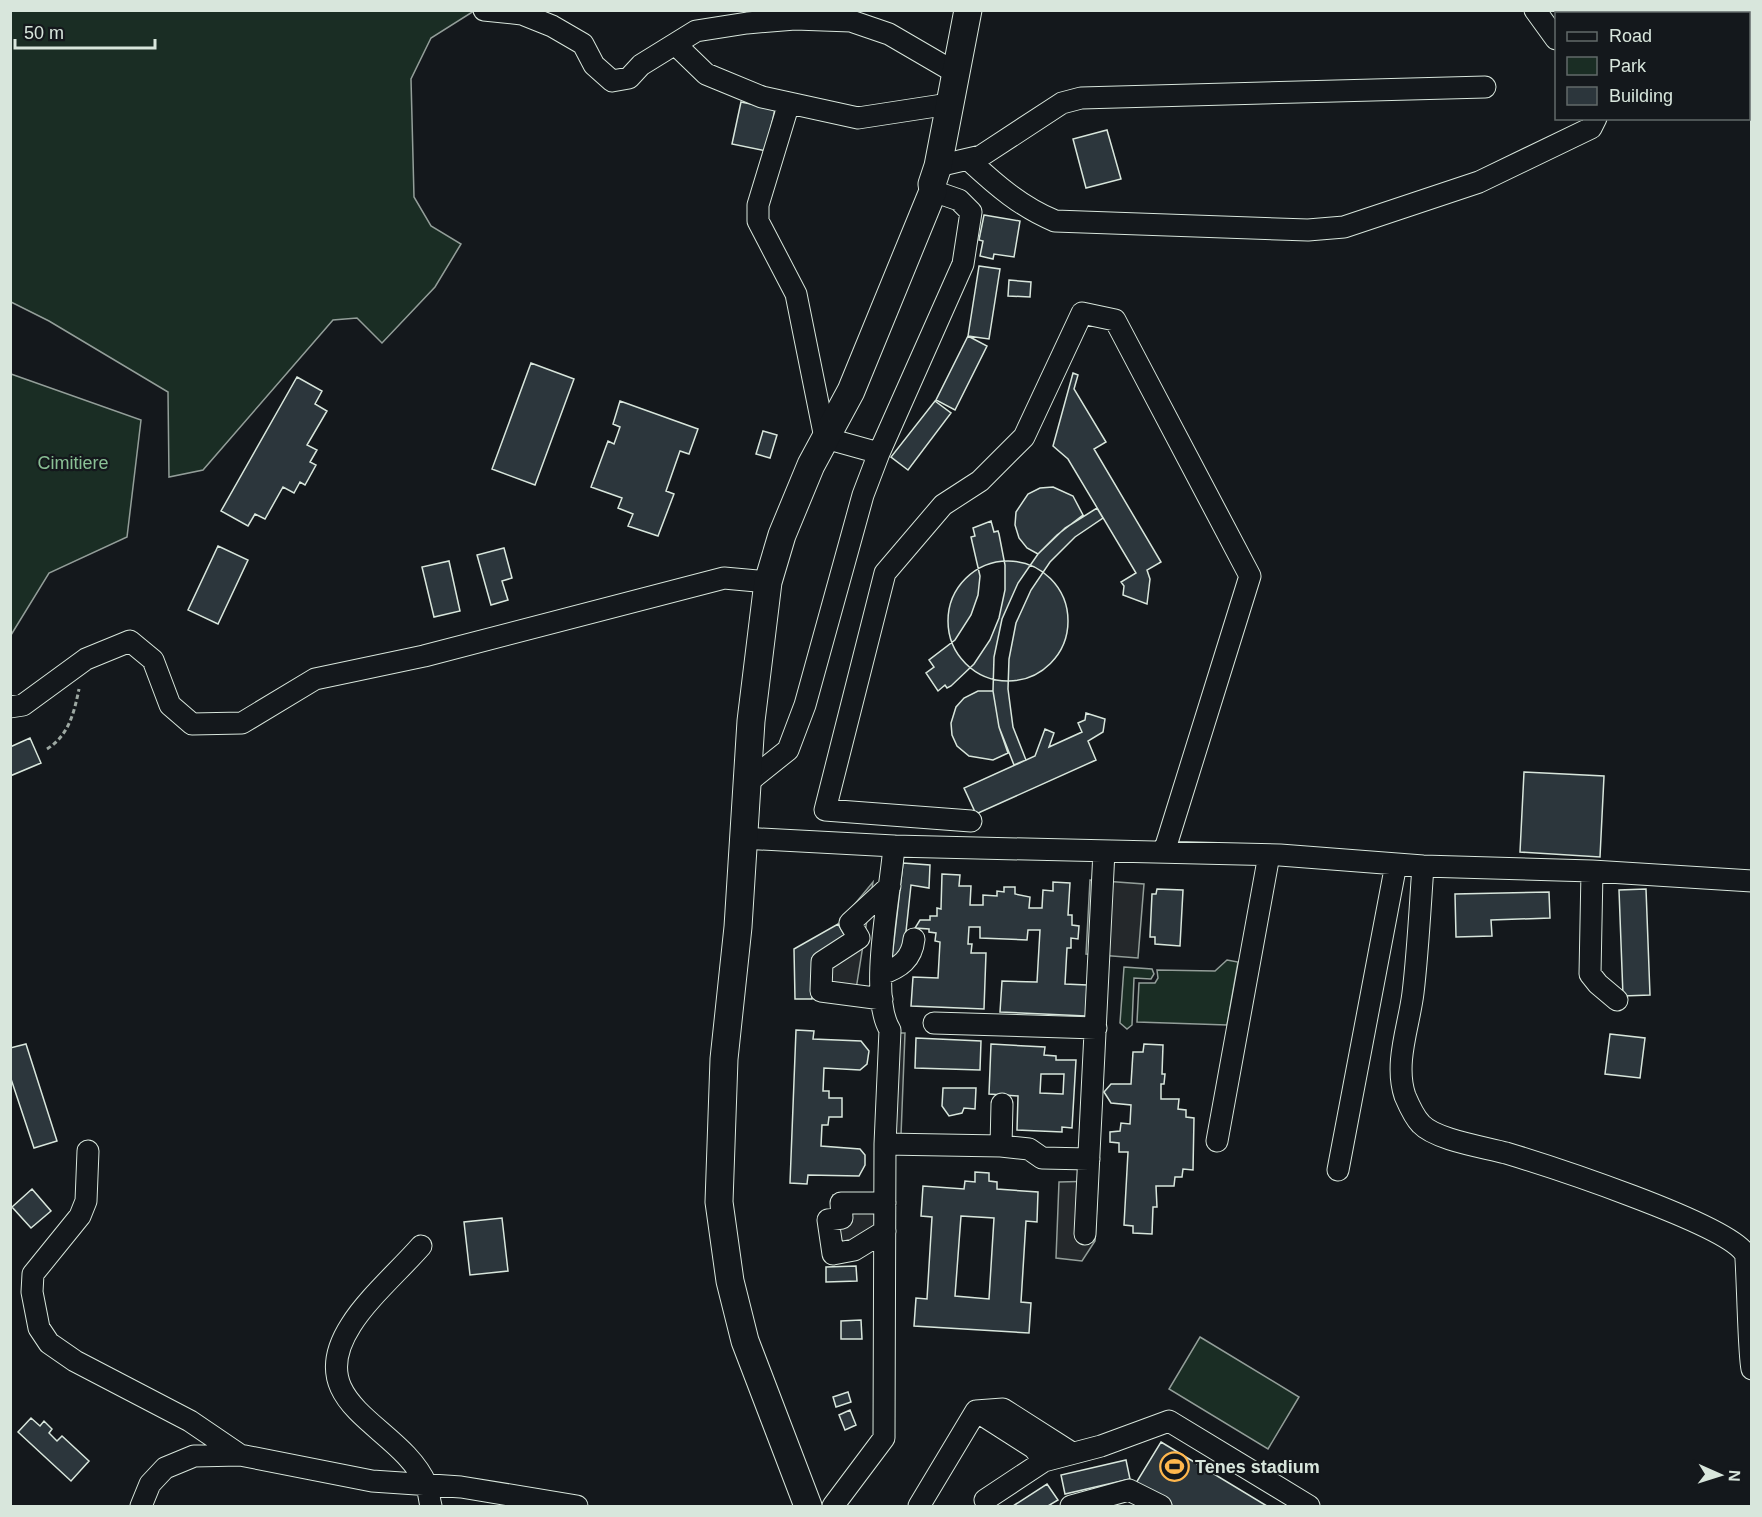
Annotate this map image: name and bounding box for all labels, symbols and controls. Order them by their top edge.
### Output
scale bar [15,12,154,50]
legend [1555,12,1750,120]
text: 50 m [24,23,64,43]
text: Road [1609,26,1652,46]
text: Park [1609,56,1647,76]
text: Building [1609,86,1673,106]
park label: Cimitiere [37,453,109,473]
north arrow [1690,1445,1750,1505]
sports icon: Tenes stadium [1158,1451,1190,1483]
place label: Tenes stadium [1195,1457,1320,1477]
text: N [1726,1470,1743,1482]

